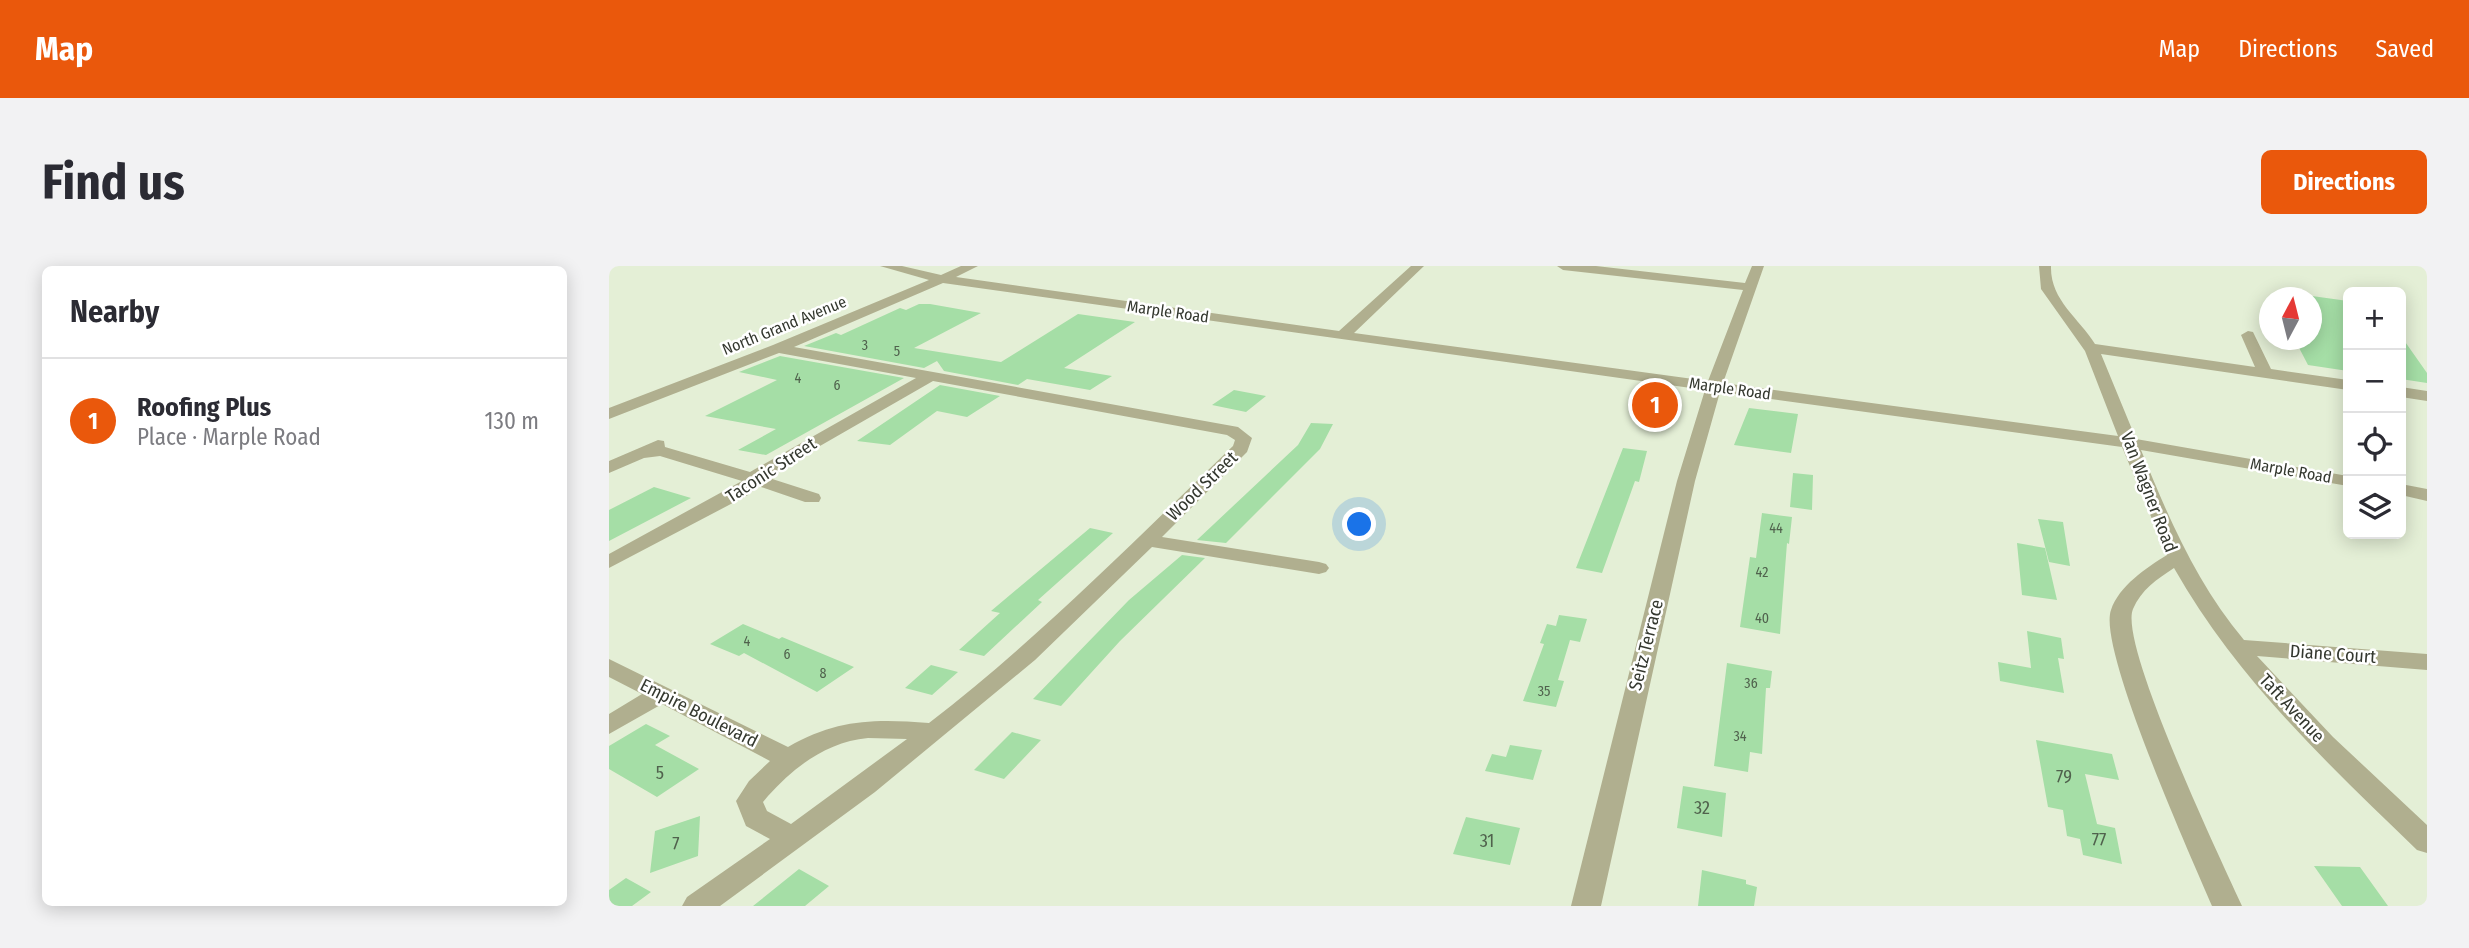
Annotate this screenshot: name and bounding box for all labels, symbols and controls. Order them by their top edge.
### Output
text: Map [35,29,93,69]
text: Map [2159,35,2200,63]
text: Directions [2238,35,2337,63]
text: Saved [2375,35,2434,63]
button: Directions [2261,150,2427,214]
text: Find us [42,153,185,212]
north arrow [2259,287,2322,350]
map controls [2343,287,2406,539]
button: + [2343,287,2406,350]
street label: North Grand Avenue [719,292,849,359]
text: Nearby [70,294,159,330]
street label: Marple Road [1126,296,1210,327]
house number: 3 [862,337,868,354]
house number: 5 [894,343,900,360]
button: − [2343,350,2406,413]
house number: 4 [795,370,802,387]
street label: Marple Road [1688,373,1772,404]
house number: 6 [834,377,841,394]
pin: 1 [1632,379,1678,431]
text: Roofing Plus [137,392,271,423]
text: 1 [88,407,98,435]
text: 130 m [485,407,539,435]
button: locate [2343,413,2406,476]
text: Place · Marple Road [137,423,321,451]
street label: Van Wagner Road [2116,429,2182,555]
street label: Taconic Street [722,433,820,507]
street label: Wood Street [1162,447,1242,525]
street label: Marple Road [2249,454,2333,487]
button: layers [2343,476,2406,539]
your location [1342,507,1376,541]
house number: 44 [1769,520,1783,537]
house number: 42 [1756,564,1768,581]
street label: Seitz Terrace [1624,597,1668,693]
house number: 40 [1755,610,1769,627]
house number: 4 [744,633,751,650]
street label: Diane Court [2289,640,2377,668]
house number: 6 [784,646,791,663]
house number: 8 [820,665,827,682]
street label: Taft Avenue [2255,669,2329,747]
street label: Empire Boulevard [636,674,762,752]
house number: 36 [1744,675,1758,692]
house number: 35 [1538,683,1550,700]
house number: 34 [1733,728,1747,745]
house number: 5 [656,762,664,784]
house number: 79 [2056,766,2072,788]
house number: 32 [1694,797,1710,819]
house number: 77 [2092,829,2106,851]
house number: 31 [1480,830,1494,852]
house number: 7 [672,833,680,855]

